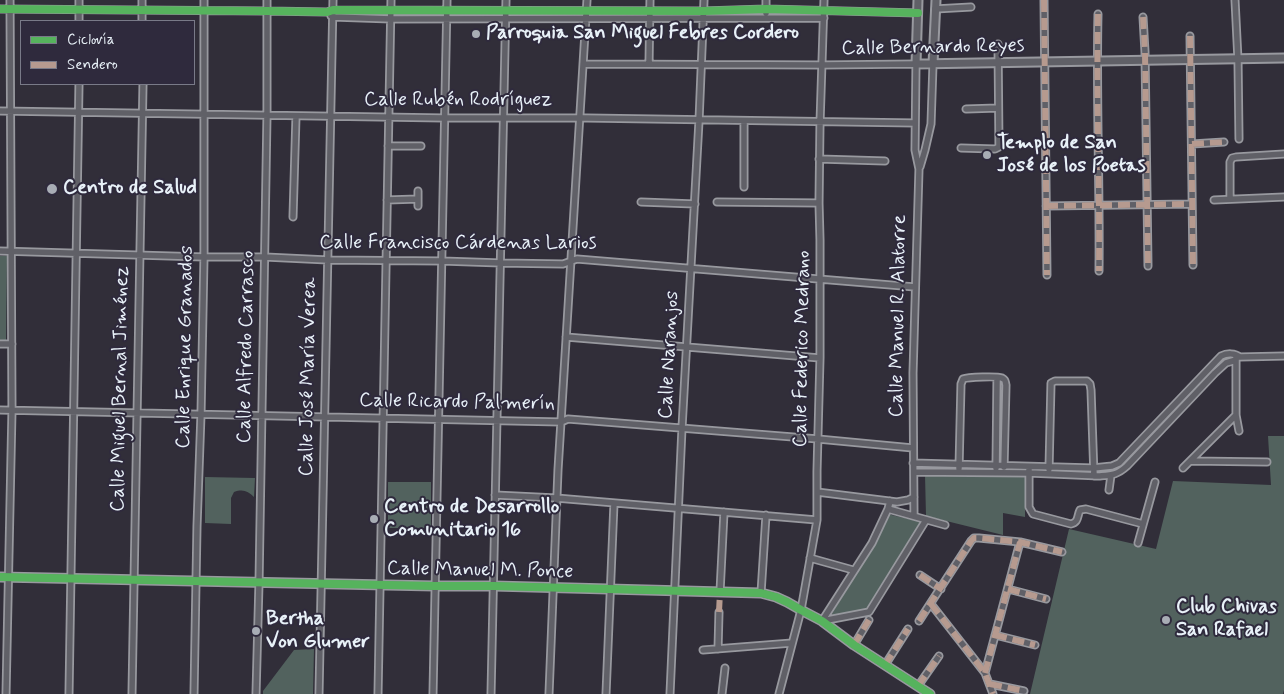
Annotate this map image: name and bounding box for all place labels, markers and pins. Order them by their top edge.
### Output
place label: Parroquia San Miguel Febres Cordero [486,22,799,46]
marker: Parroquia San Miguel Febres Cordero [470,28,482,40]
place label: Templo de San José de los Poetas [997,132,1146,179]
marker: Templo de San José de los Poetas [981,149,993,161]
place label: Centro de Salud [63,177,197,201]
marker: Centro de Salud [45,182,59,196]
place label: Centro de Desarrollo Comunitario 16 [384,496,559,543]
marker: Centro de Desarrollo Comunitario 16 [368,513,380,525]
place label: Club Chivas San Rafael [1176,596,1277,643]
place label: Bertha Von Glumer [266,608,370,655]
marker: Club Chivas San Rafael [1160,614,1172,626]
marker: Bertha Von Glumer [250,625,262,637]

